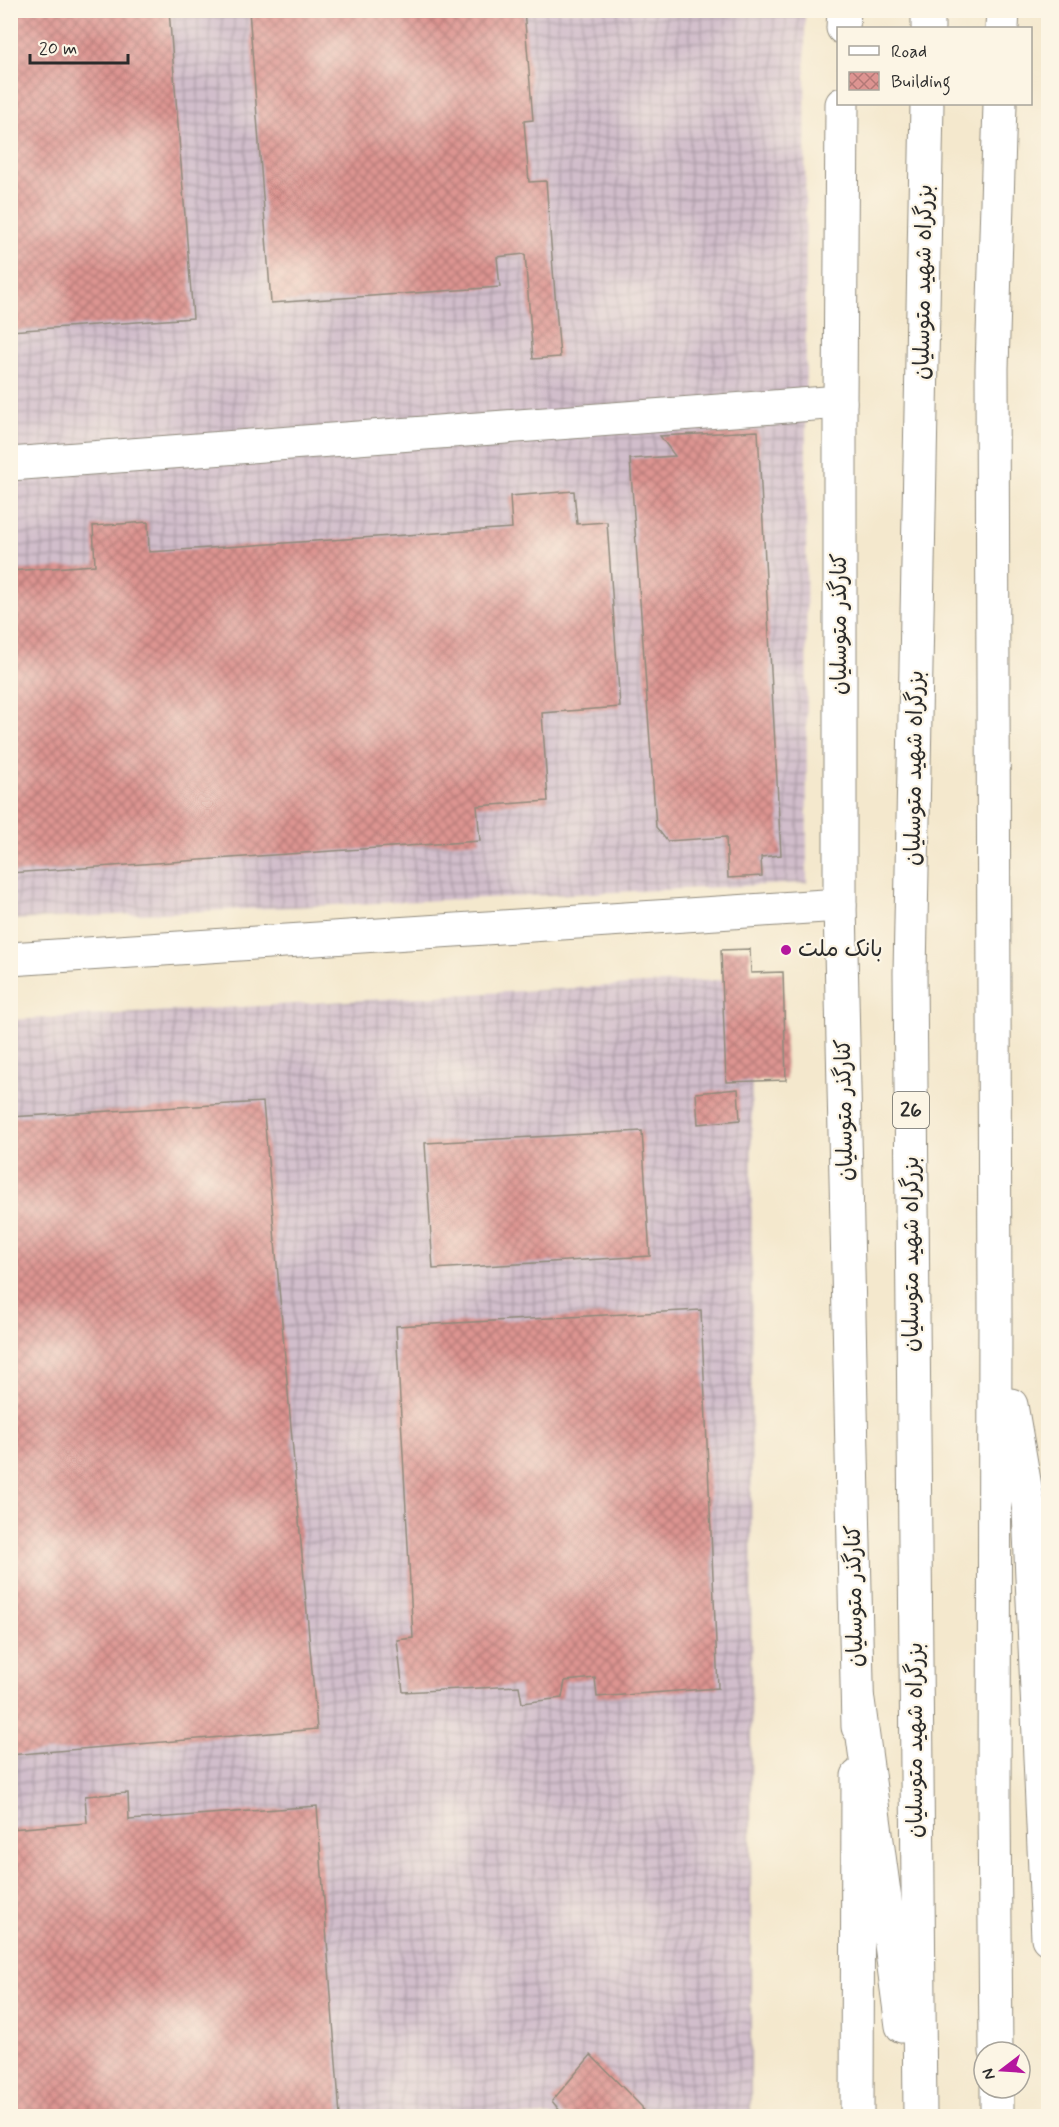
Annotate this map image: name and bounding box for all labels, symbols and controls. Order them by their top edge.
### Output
scale bar [30,27,128,65]
legend [837,27,1032,105]
text: 20 m [39,37,77,61]
text: Road [891,40,927,64]
text: Building [891,70,951,96]
street label: بزرگراه شهید متوسلیان [908,184,940,380]
street label: کنارگذر متوسلیان [826,553,854,695]
street label: بزرگراه شهید متوسلیان [899,670,931,866]
place label: بانک ملت [798,936,883,964]
marker: بانک ملت [779,943,793,957]
street label: کنارگذر متوسلیان [830,1039,860,1181]
road number: 26 [893,1092,929,1128]
street label: بزرگراه شهید متوسلیان [898,1156,926,1352]
street label: کنارگذر متوسلیان [840,1525,870,1667]
street label: بزرگراه شهید متوسلیان [902,1642,930,1838]
north arrow [972,2040,1032,2100]
text: N [977,2066,1001,2082]

